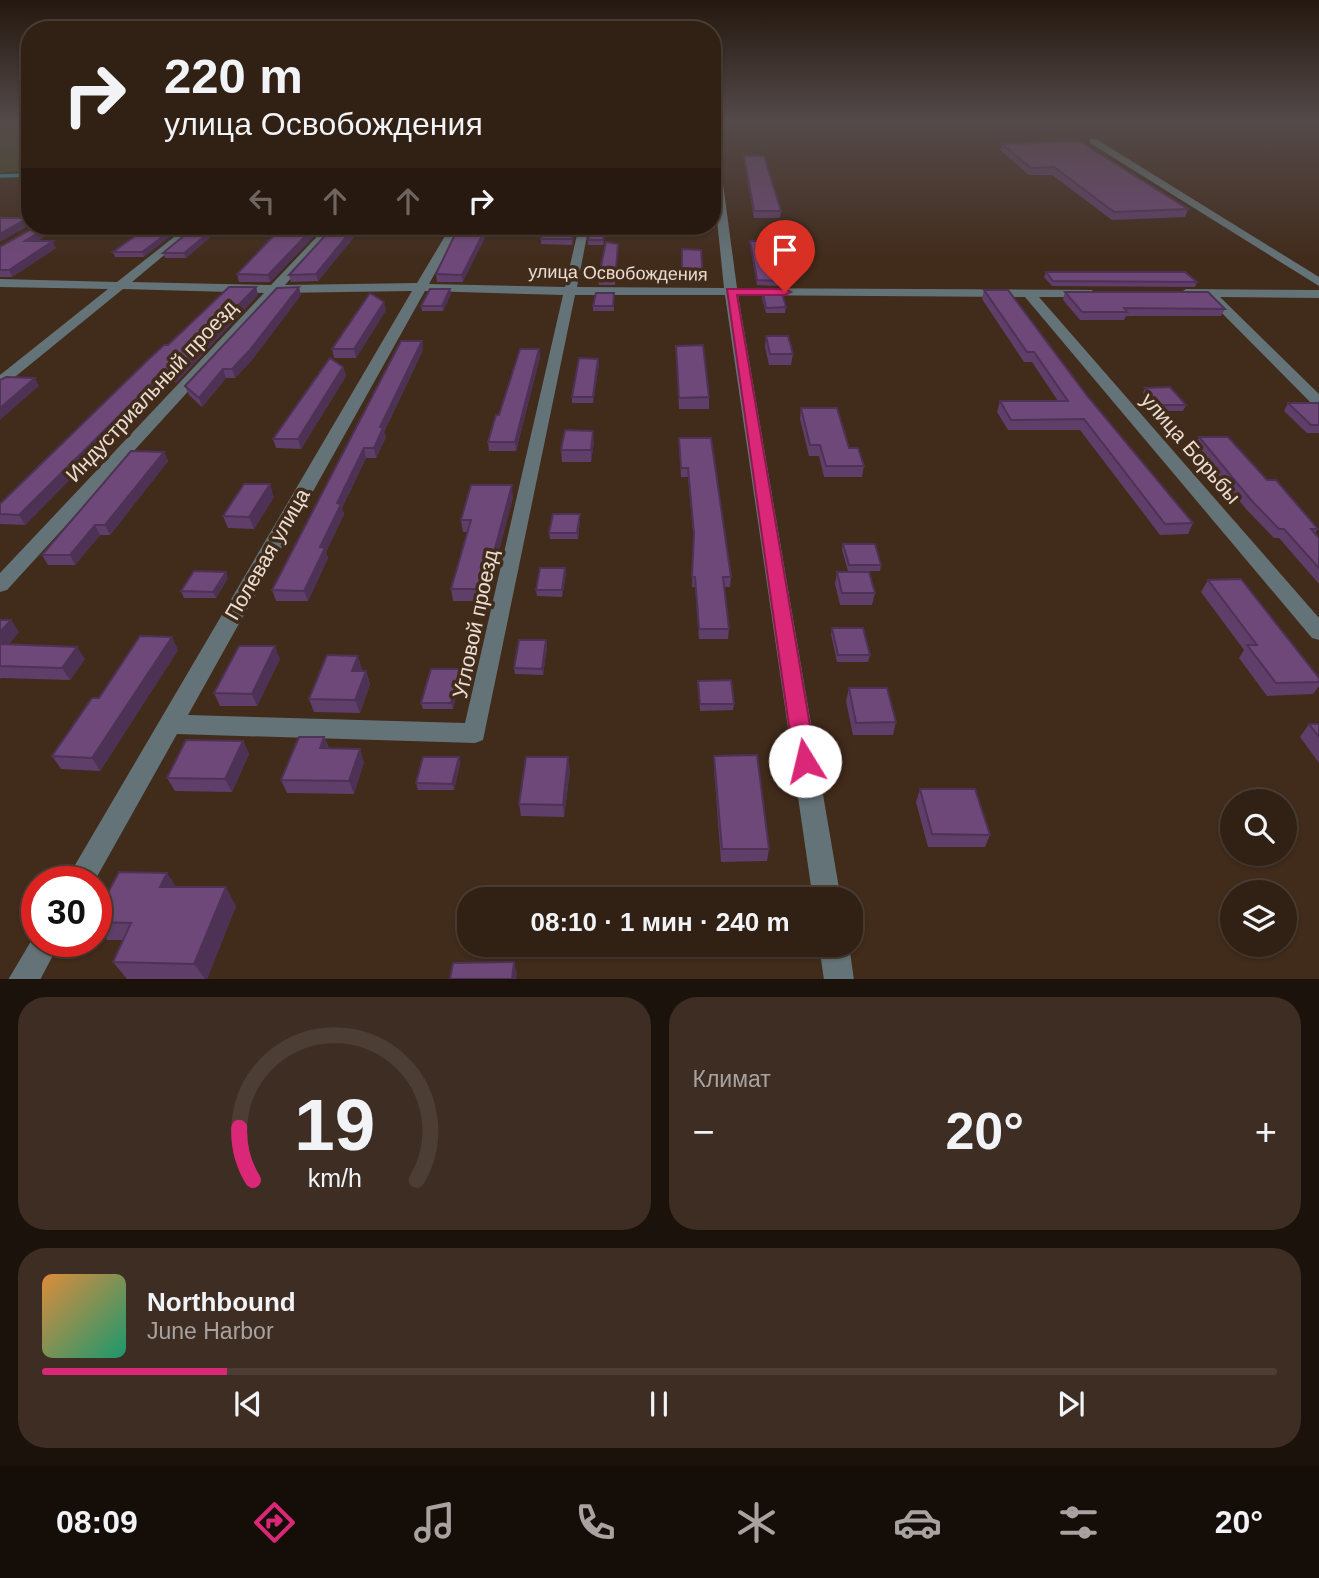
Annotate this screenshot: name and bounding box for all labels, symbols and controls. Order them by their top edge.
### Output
icon: right [49,49,140,140]
text: 220 m [164,49,303,103]
text: улица Освобождения [164,106,483,142]
icon: left [243,182,281,220]
icon: ahead [316,182,354,220]
icon: ahead [389,182,427,220]
icon: right [462,182,500,220]
pin [755,220,815,292]
icon: arrive [766,231,804,269]
street label: улица Освобождения [528,261,708,285]
street label: Индустриальный проезд [61,296,241,486]
street label: улица Борьбы [1137,388,1245,508]
street label: Полевая улица [220,484,314,624]
street label: Угловой проезд [448,548,502,700]
position arrow [768,724,842,798]
map controls [1220,789,1297,957]
button: search [1220,789,1297,866]
speed limit sign: 30 [21,866,112,957]
button: layers [1220,880,1297,957]
text: 08:10 · 1 мин · 240 m [530,907,790,937]
text: Климат [693,1066,771,1092]
text: 19 [294,1084,375,1165]
text: 20° [945,1102,1024,1160]
text: − [693,1111,715,1153]
text: + [1255,1111,1277,1153]
text: km/h [307,1163,361,1191]
text: Northbound [147,1287,296,1317]
text: June Harbor [147,1318,274,1344]
icon: previous [229,1385,267,1423]
icon: pause [640,1385,678,1423]
icon: next [1052,1385,1090,1423]
icon: directions [250,1498,299,1547]
icon: music [410,1498,459,1547]
icon: phone [571,1498,620,1547]
icon: climate [732,1498,781,1547]
icon: car [893,1498,942,1547]
icon: filters [1054,1498,1103,1547]
text: 08:09 [56,1504,138,1540]
text: 20° [1215,1504,1263,1540]

